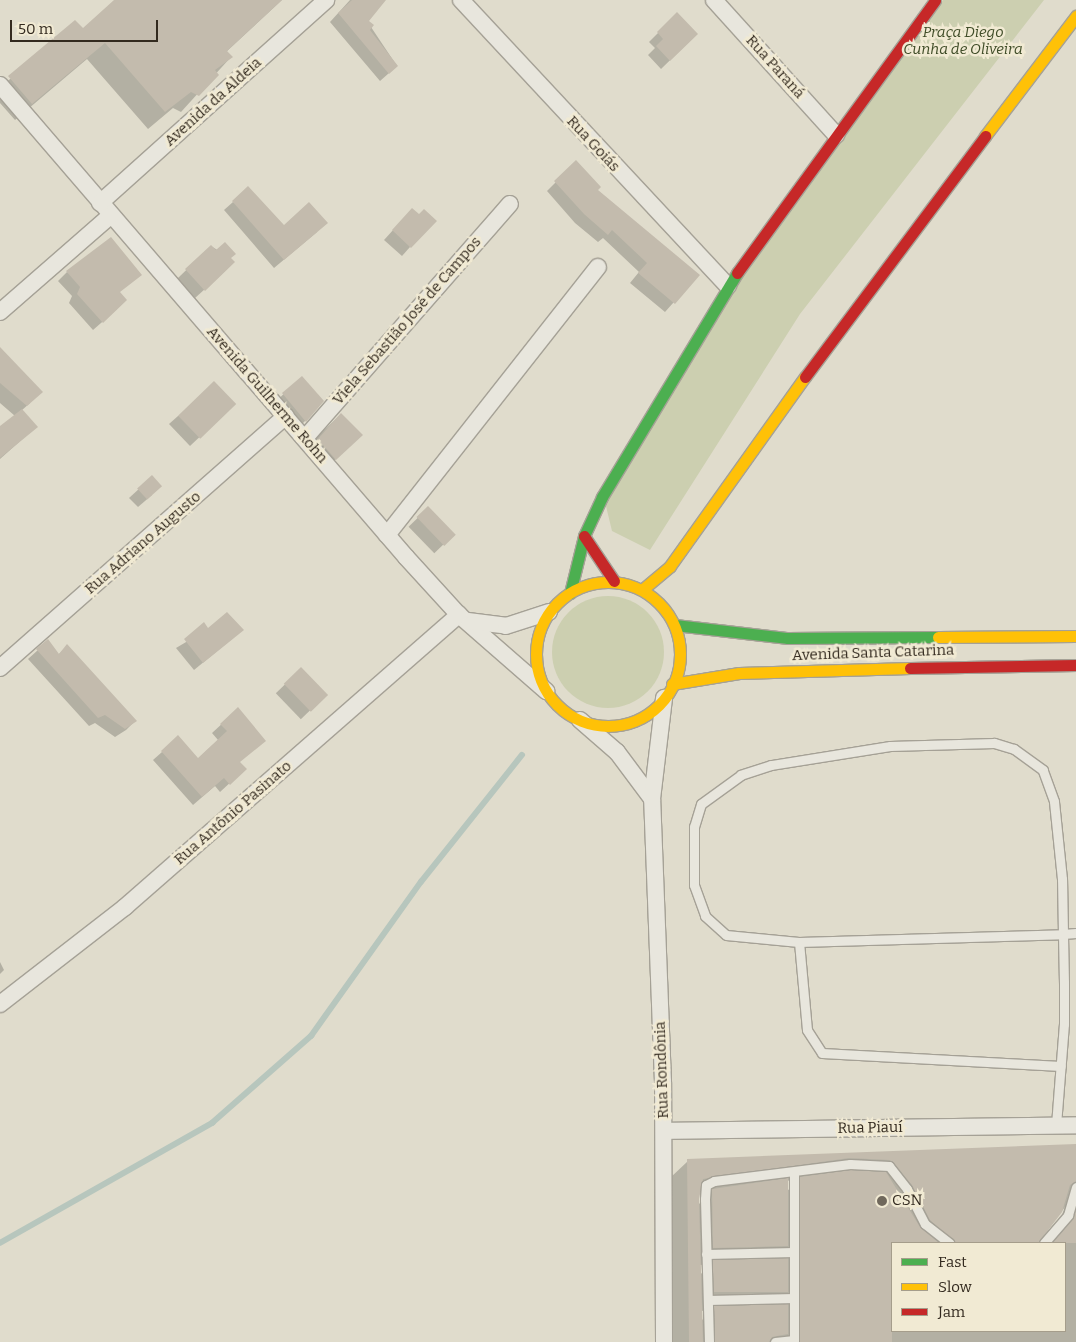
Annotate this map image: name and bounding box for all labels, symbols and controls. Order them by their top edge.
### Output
scale bar [12,10,160,42]
text: 50 m [18,20,53,38]
park label: Praça Diego Cunha de Oliveira [903,23,1023,58]
street label: Rua Paraná [742,32,808,102]
street label: Avenida da Aldeia [161,54,265,150]
street label: Rua Goiás [563,112,623,176]
street label: Viela Sebastião José de Campos [329,233,485,409]
street label: Avenida Guilherme Rohn [203,323,331,467]
street label: Rua Adriano Augusto [81,488,205,598]
street label: Avenida Santa Catarina [792,641,954,665]
street label: Rua Antônio Pasinato [171,757,295,869]
street label: Rua Rondônia [651,1021,673,1119]
street label: Rua Piauí [837,1118,903,1138]
place label: CSN [892,1192,922,1210]
marker: CSN [876,1195,888,1207]
legend [891,1242,1066,1332]
text: Fast [938,1253,967,1271]
text: Slow [938,1278,972,1296]
text: Jam [938,1303,965,1321]

